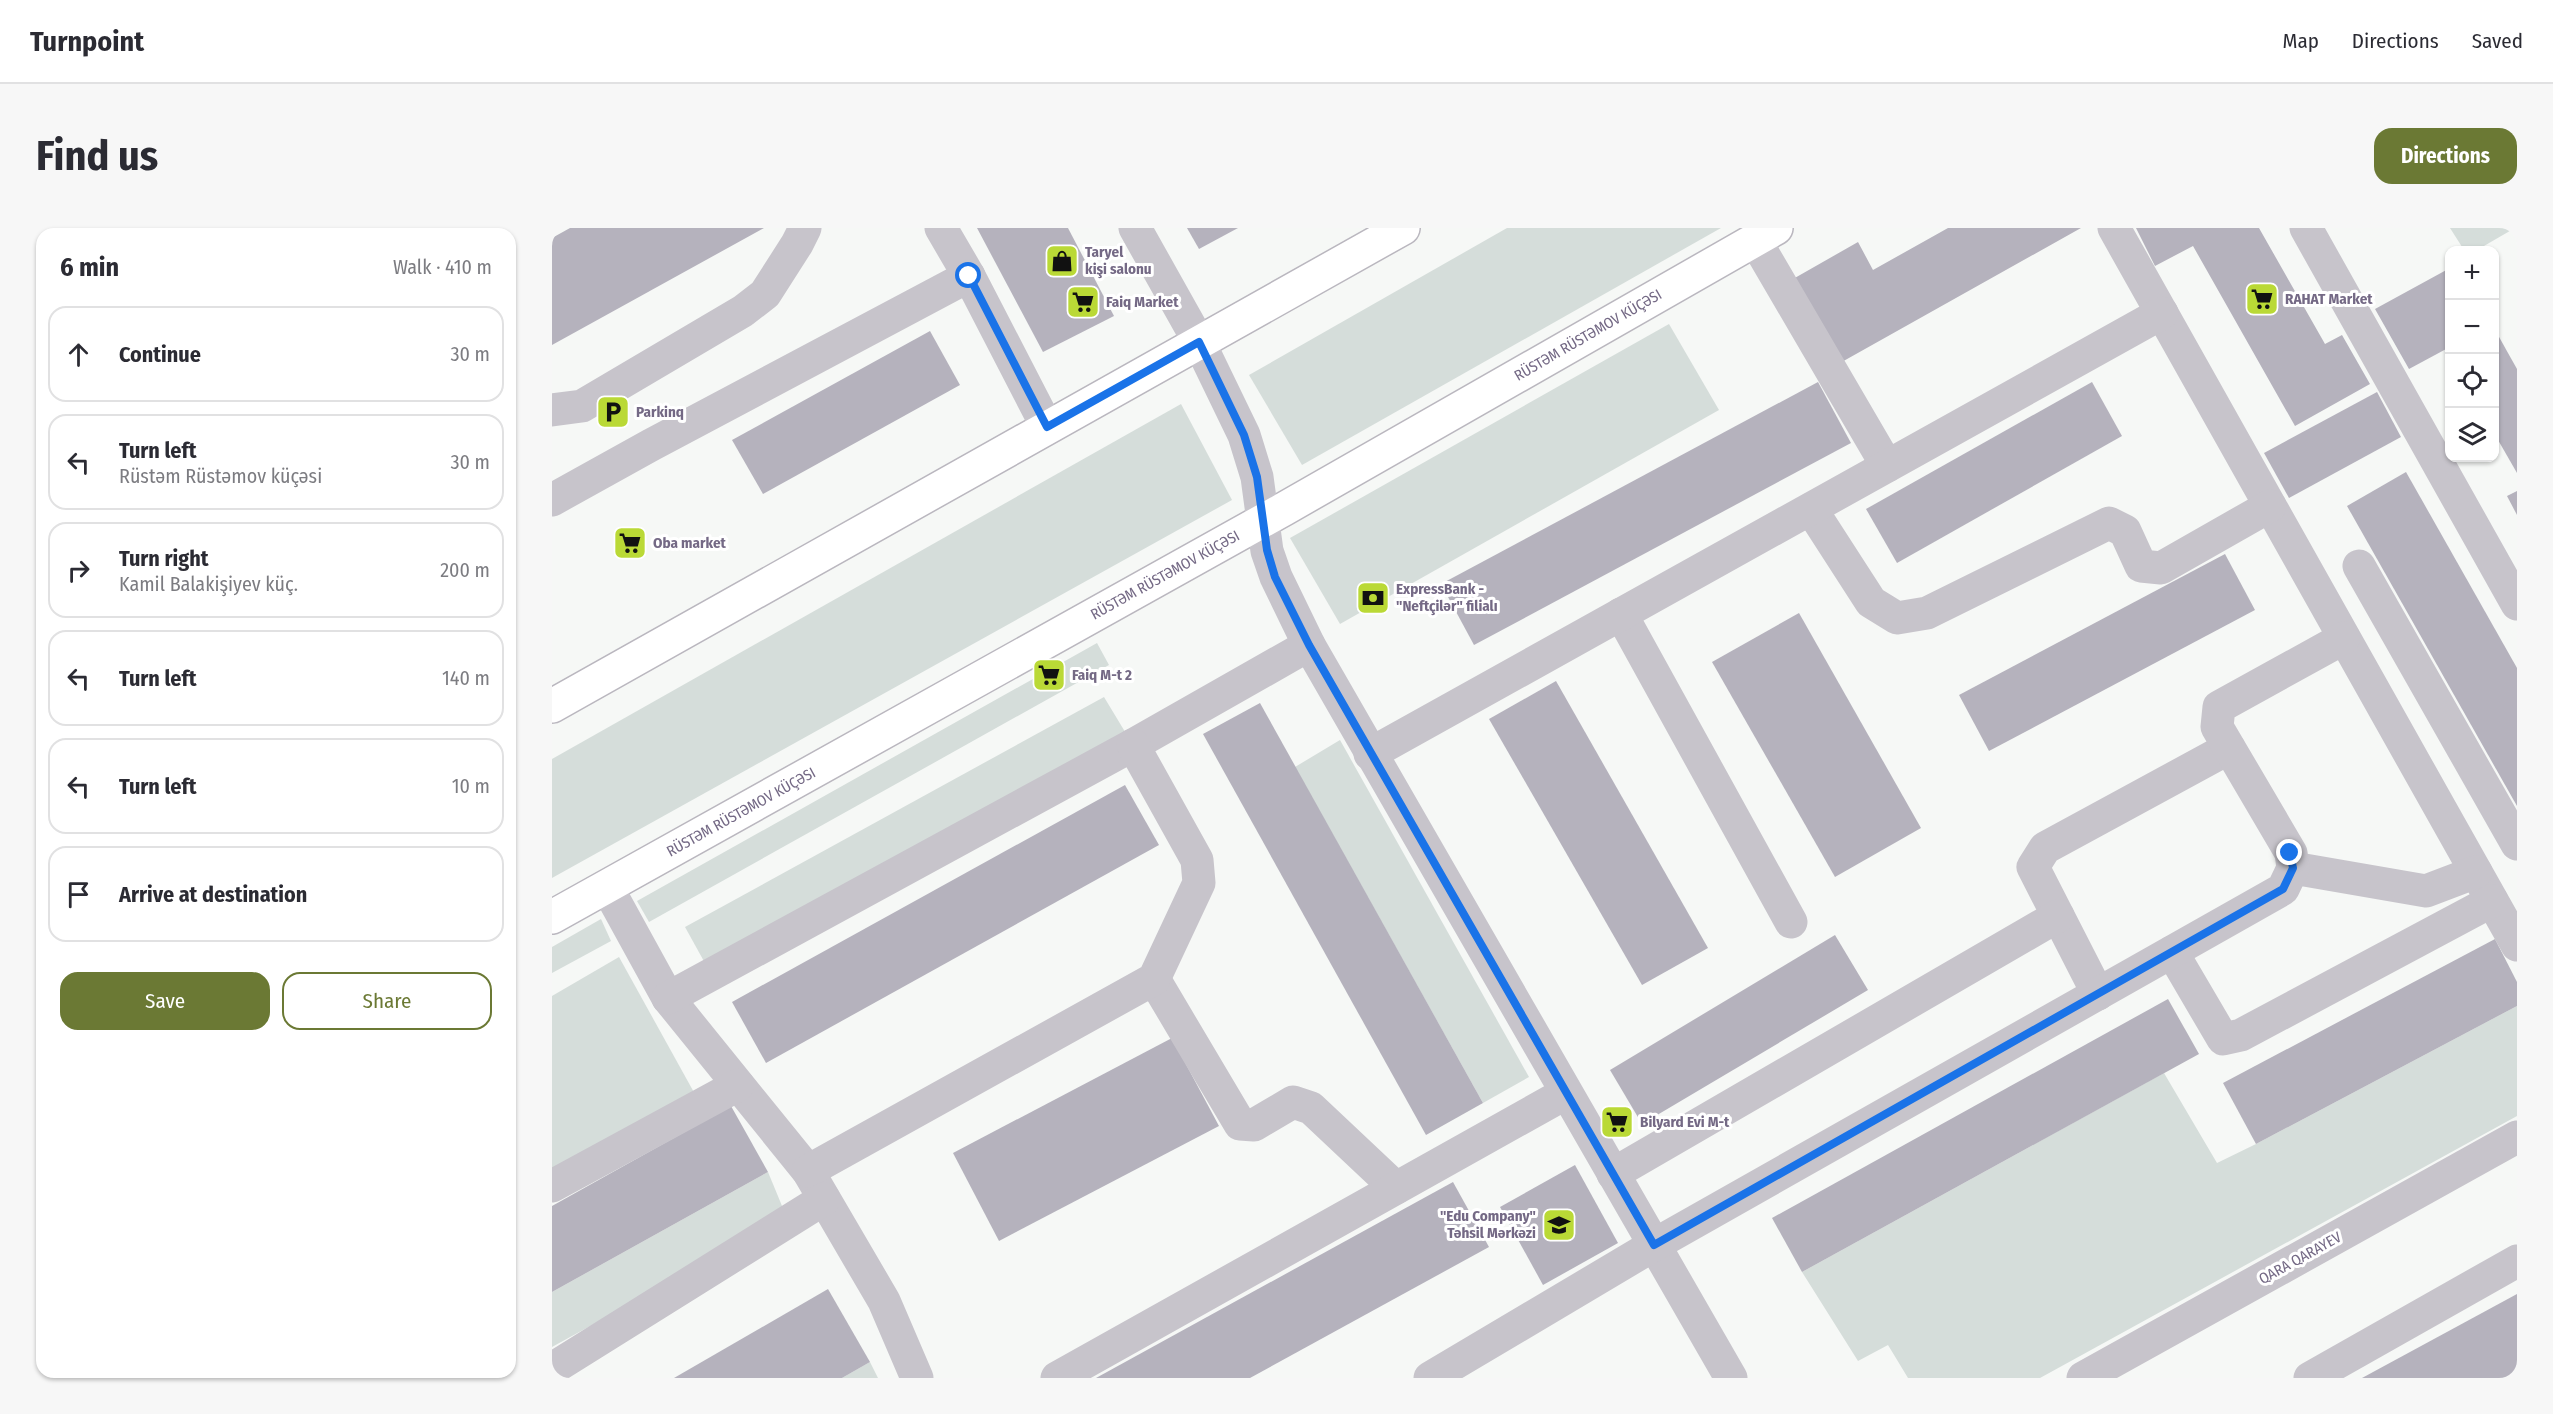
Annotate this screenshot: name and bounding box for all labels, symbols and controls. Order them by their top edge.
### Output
text: Turnpoint [30,25,144,58]
text: Map [2282,28,2319,54]
text: Directions [2352,28,2439,54]
text: Saved [2472,28,2523,54]
button: Directions [2374,128,2517,184]
text: Find us [36,131,158,181]
shop icon: Taryel kişi salonu [1044,243,1080,279]
place label: Taryel kişi salonu [1085,243,1152,279]
map controls [2445,246,2499,462]
button: + [2445,246,2499,300]
text: 6 min [60,252,119,283]
text: Walk · 410 m [393,255,492,279]
route start [955,262,981,288]
supermarket icon: RAHAT Market [2244,281,2280,317]
supermarket icon: Faiq Market [1065,284,1101,320]
street label: RÜSTƏM RÜSTƏMOV KÜÇƏSI [1511,285,1665,385]
place label: RAHAT Market [2285,290,2373,308]
place label: Faiq Market [1106,293,1179,311]
button: − [2445,300,2499,354]
icon: ahead [62,338,95,371]
text: Continue [119,341,201,368]
text: 30 m [450,342,490,366]
button: locate [2445,354,2499,408]
parking icon: Parkinq [595,394,631,430]
place label: Parkinq [636,403,684,421]
button: layers [2445,408,2499,462]
text: Turn left [119,437,197,464]
icon: left [62,446,95,479]
text: 30 m [450,450,490,474]
text: Rüstəm Rüstəmov küçəsi [119,464,322,488]
supermarket icon: Oba market [612,525,648,561]
street label: RÜSTƏM RÜSTƏMOV KÜÇƏSI [1087,527,1243,623]
place label: Oba market [653,534,726,552]
text: Turn right [119,545,208,572]
icon: right [62,554,95,587]
text: 200 m [440,558,490,582]
text: Kamil Balakişiyev küç. [119,572,298,596]
bank icon: ExpressBank - "Neftçilər" filialı [1355,580,1391,616]
place label: ExpressBank - "Neftçilər" filialı [1396,580,1498,616]
supermarket icon: Faiq M-t 2 [1031,657,1067,693]
icon: left [62,662,95,695]
text: Turn left [119,665,197,692]
text: 140 m [442,666,490,690]
place label: Faiq M-t 2 [1072,666,1132,684]
street label: RÜSTƏM RÜSTƏMOV KÜÇƏSI [663,764,819,860]
icon: left [62,770,95,803]
text: Turn left [119,773,197,800]
text: 10 m [452,774,490,798]
route end [2276,839,2302,865]
icon: arrive [62,878,95,911]
text: Arrive at destination [119,881,307,908]
button: Save [60,972,270,1030]
button: Share [282,972,492,1030]
supermarket icon: Bilyard Evi M-t [1599,1104,1635,1140]
place label: Bilyard Evi M-t [1640,1113,1730,1131]
place label: "Edu Company" Təhsil Mərkəzi [1440,1207,1536,1242]
school or university icon: "Edu Company" Təhsil Mərkəzi [1541,1207,1577,1243]
street label: QARA QARAYEV [2256,1228,2345,1288]

